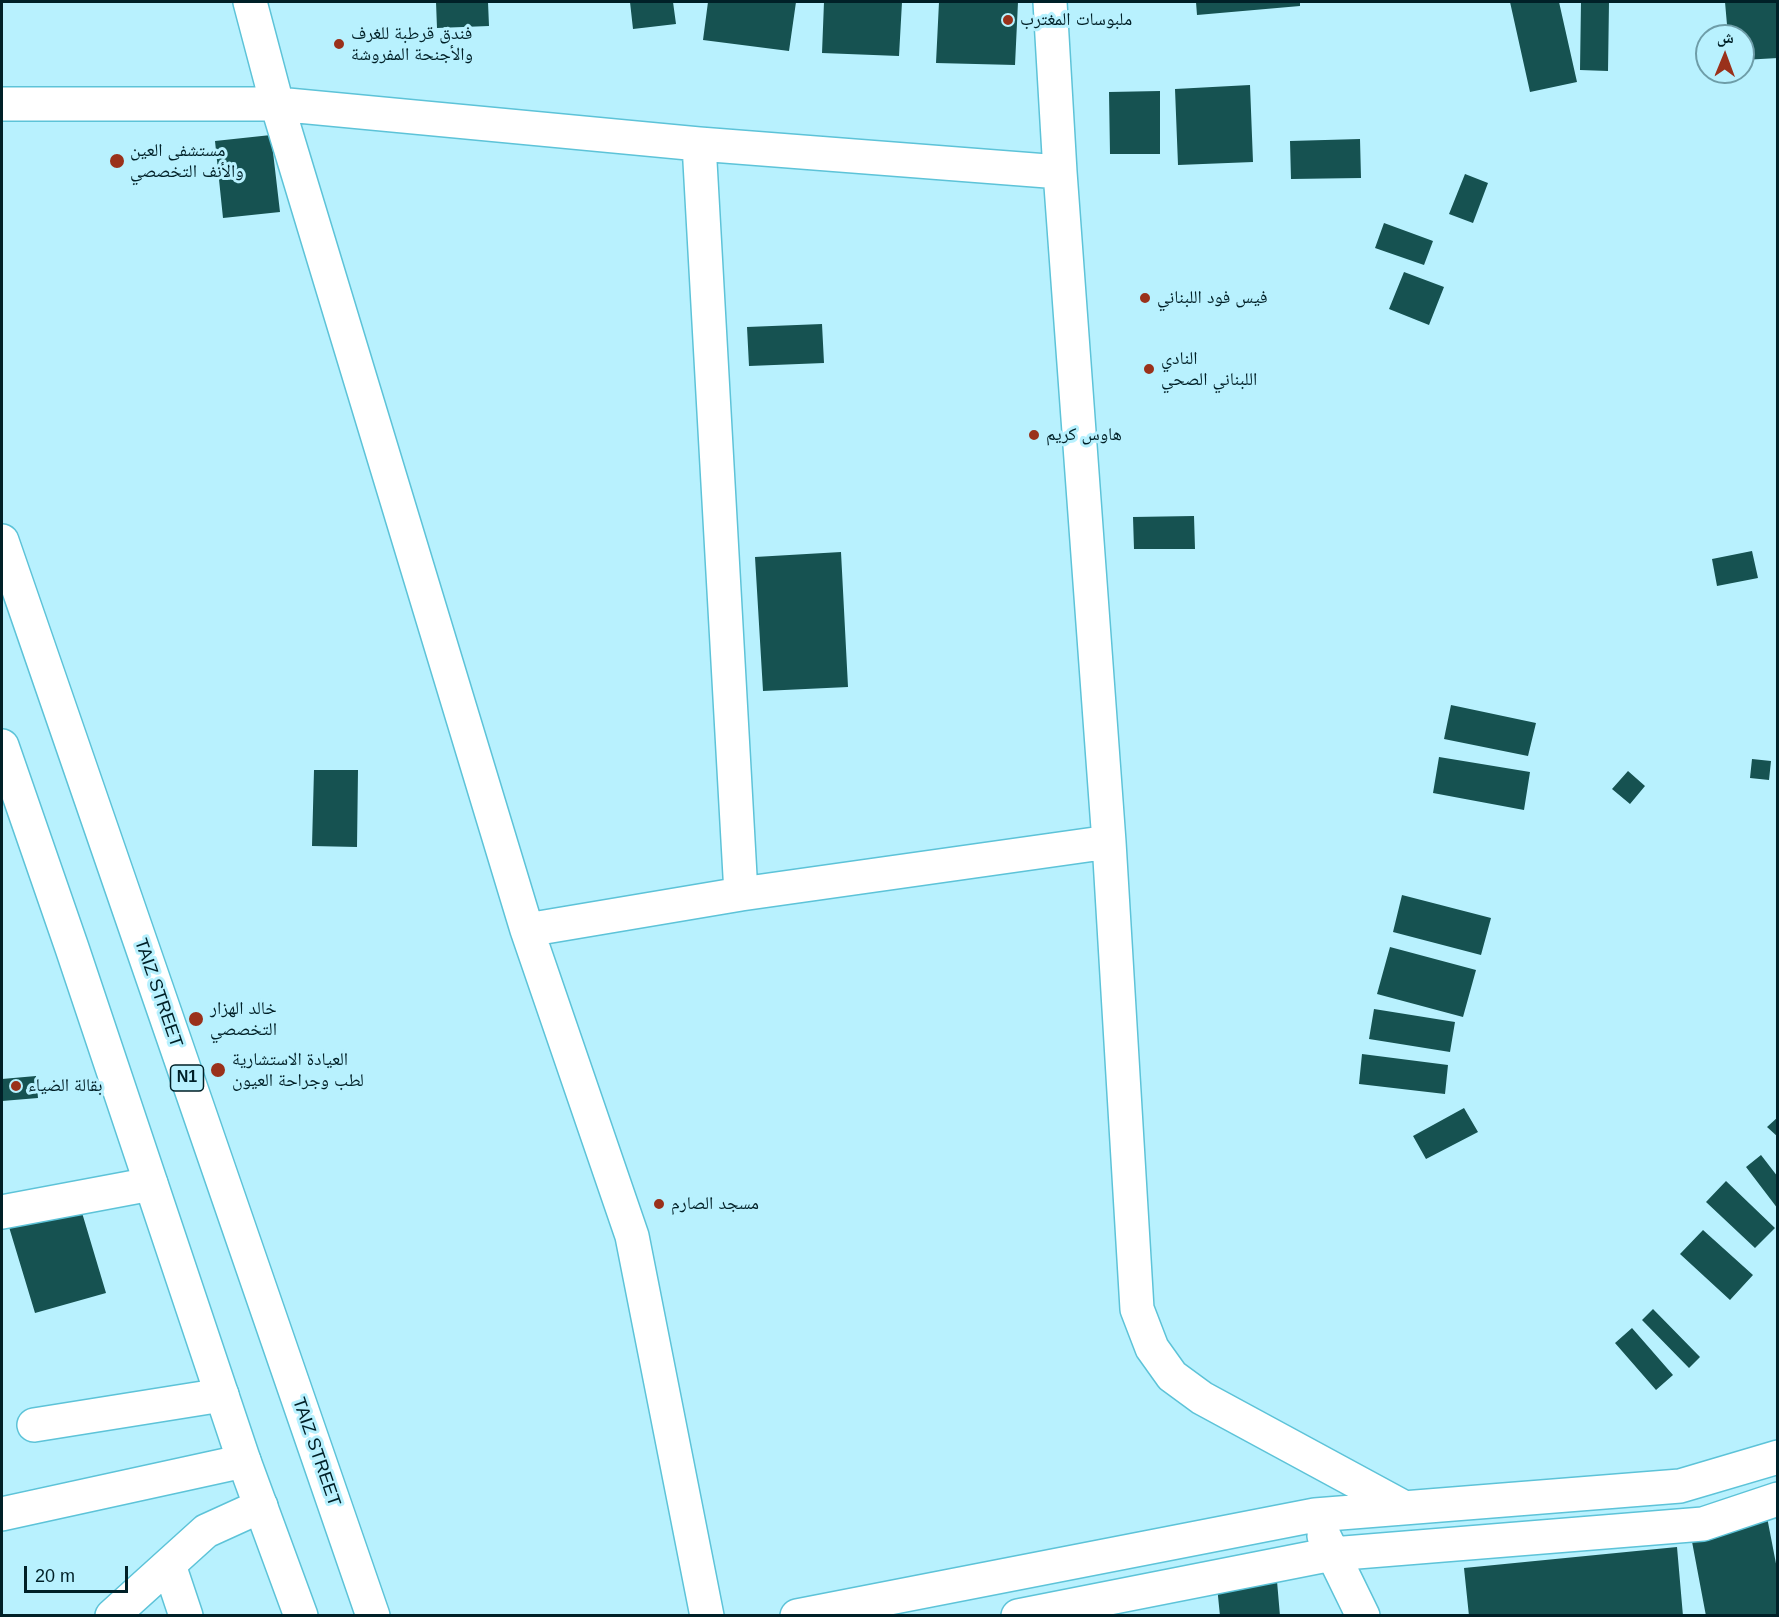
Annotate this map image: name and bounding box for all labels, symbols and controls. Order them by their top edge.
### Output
place label: ملبوسات المغترب [1020,9,1132,31]
marker: ملبوسات المغترب [1001,13,1015,27]
place label: فندق قرطبة للغرف والأجنحة المفروشة [351,23,473,66]
north arrow [1695,24,1755,84]
text: ش [1717,29,1734,46]
marker: فندق قرطبة للغرف والأجنحة المفروشة [332,37,346,51]
place label: مستشفى العين والأنف التخصصي [130,140,244,182]
marker: مستشفى العين والأنف التخصصي [108,152,126,170]
place label: فيس فود اللبناني [1157,287,1268,309]
marker: فيس فود اللبناني [1138,291,1152,305]
place label: النادي اللبناني الصحي [1161,348,1257,391]
marker: النادي اللبناني الصحي [1142,362,1156,376]
place label: هاوس كريم [1046,424,1122,446]
marker: هاوس كريم [1027,428,1041,442]
street label: TAIZ STREET [129,936,187,1050]
place label: خالد الهزار التخصصي [210,998,277,1040]
marker: خالد الهزار التخصصي [187,1010,205,1028]
place label: العيادة الاستشارية لطب وجراحة العيون [232,1049,364,1092]
marker: العيادة الاستشارية لطب وجراحة العيون [209,1061,227,1079]
road number: N1 [170,1065,204,1091]
place label: بقالة الضياء [28,1075,102,1097]
marker: بقالة الضياء [9,1079,23,1093]
place label: مسجد الصارم [671,1193,759,1215]
marker: مسجد الصارم [652,1197,666,1211]
street label: TAIZ STREET [287,1395,345,1509]
scale bar [27,1554,130,1592]
text: 20 m [35,1566,75,1586]

